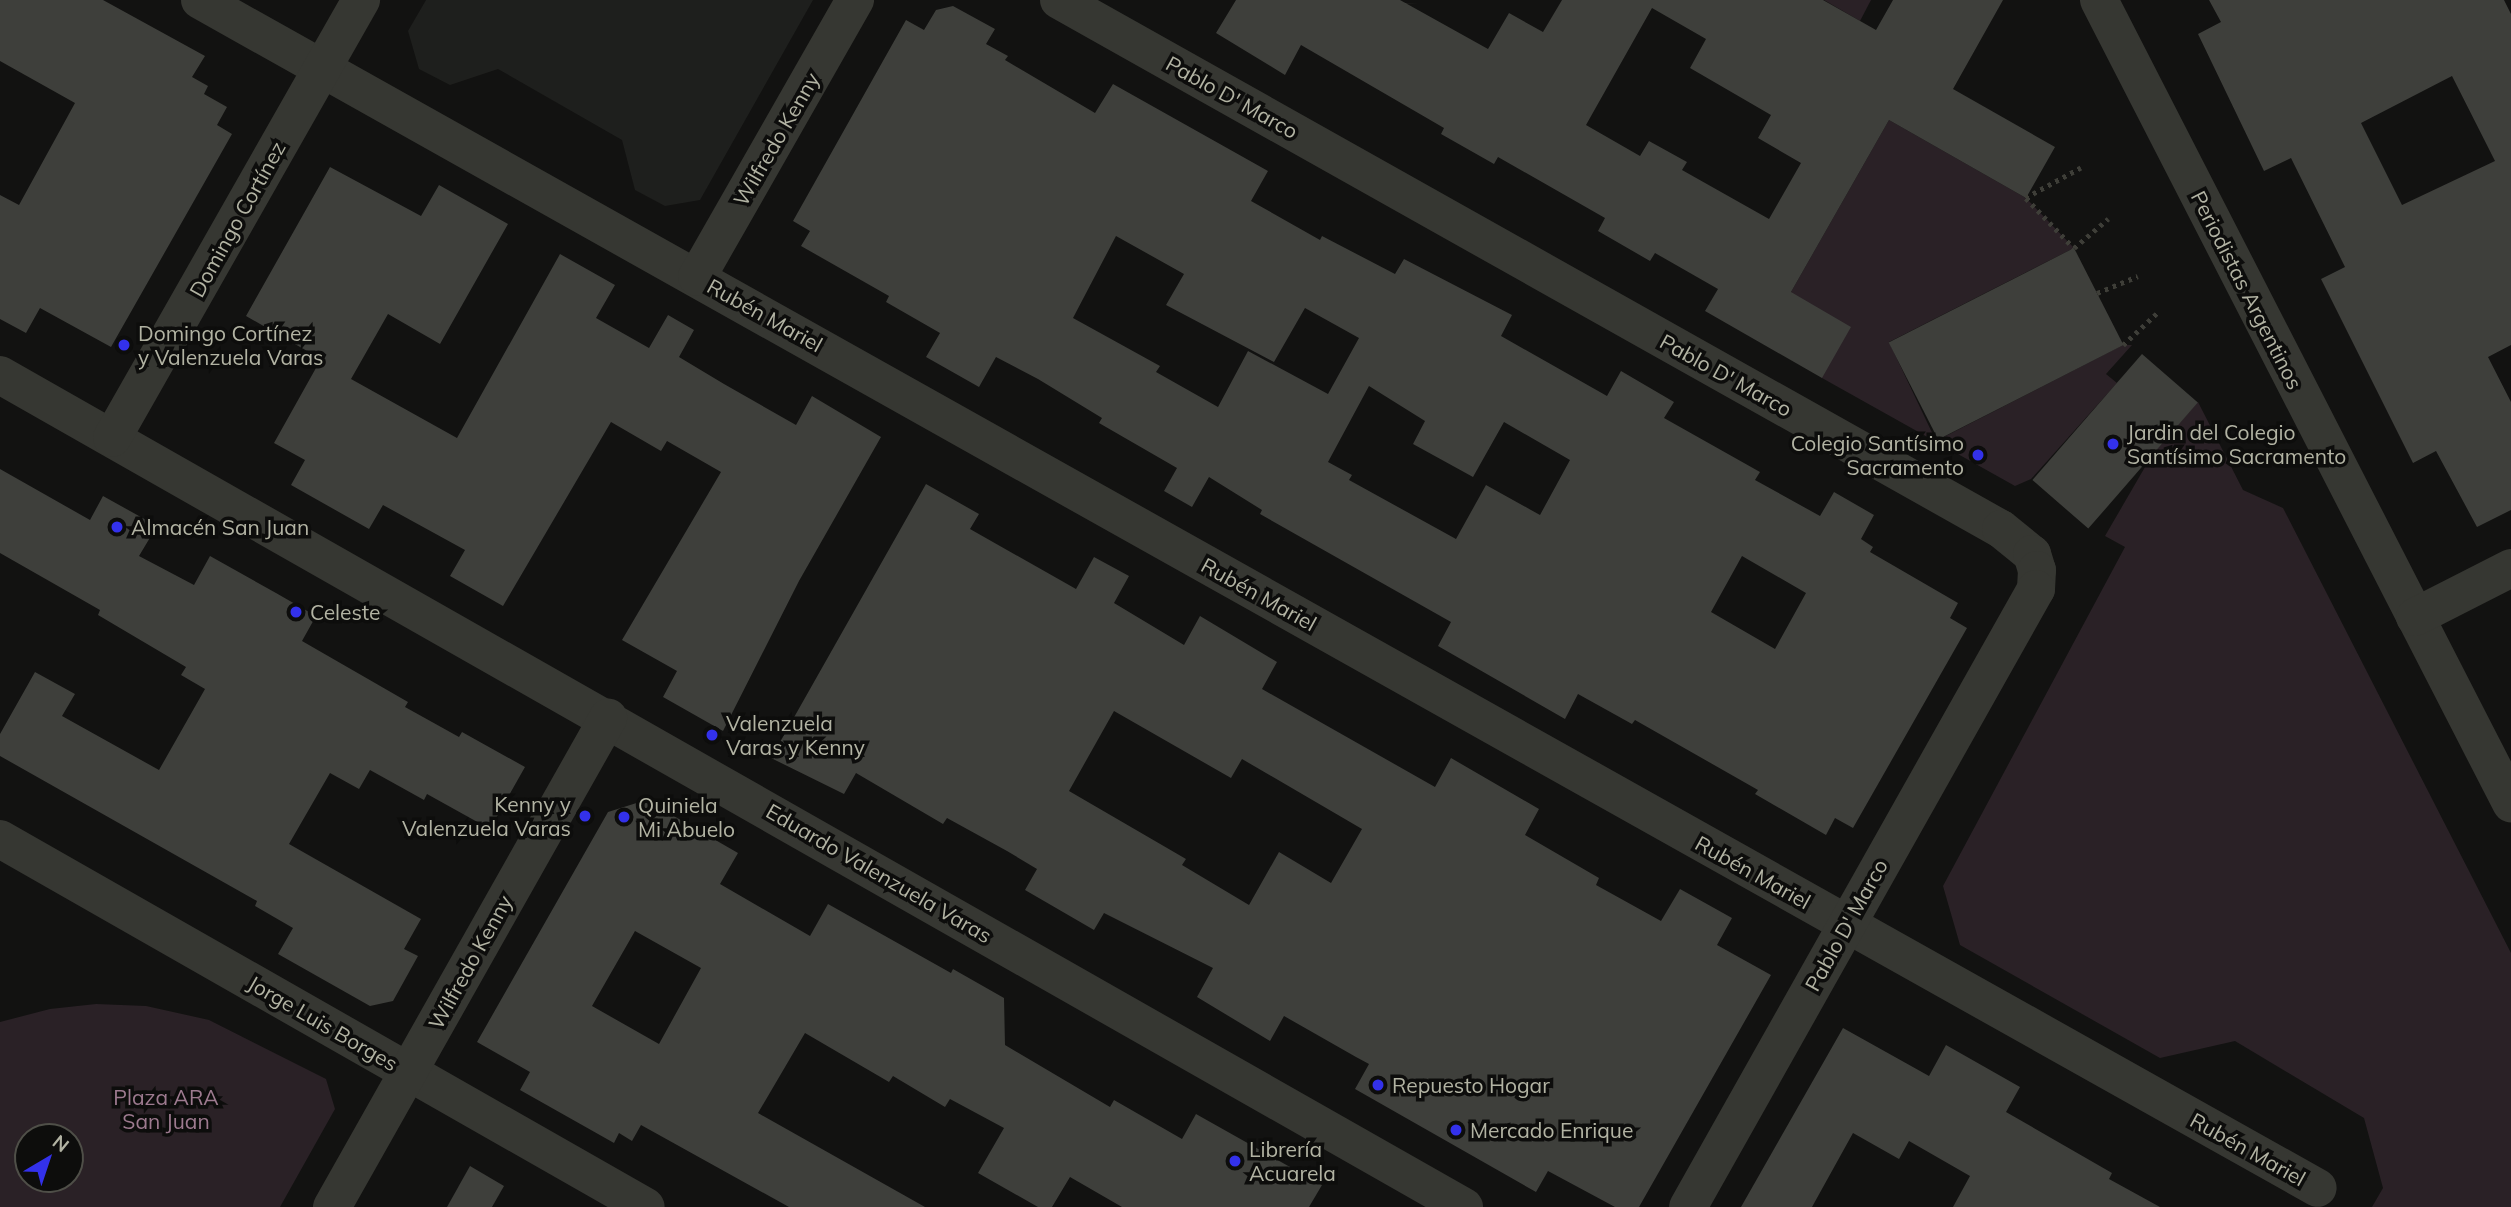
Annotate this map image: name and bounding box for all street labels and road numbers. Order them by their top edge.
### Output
street label: Pablo D' Marco [1162,50,1302,144]
street label: Wilfredo Kenny [728,68,824,210]
street label: Domingo Cortínez [184,137,290,301]
street label: Periodistas Argentinos [2186,187,2308,393]
street label: Rubén Mariel [703,273,827,357]
street label: Pablo D' Marco [1656,328,1796,422]
street label: Rubén Mariel [1197,552,1321,636]
street label: Eduardo Valenzuela Varas [762,798,996,948]
street label: Rubén Mariel [1691,830,1815,914]
street label: Pablo D' Marco [1799,855,1893,995]
street label: Wilfredo Kenny [423,890,517,1034]
street label: Jorge Luis Borges [244,970,402,1076]
street label: Rubén Mariel [2186,1107,2310,1191]

